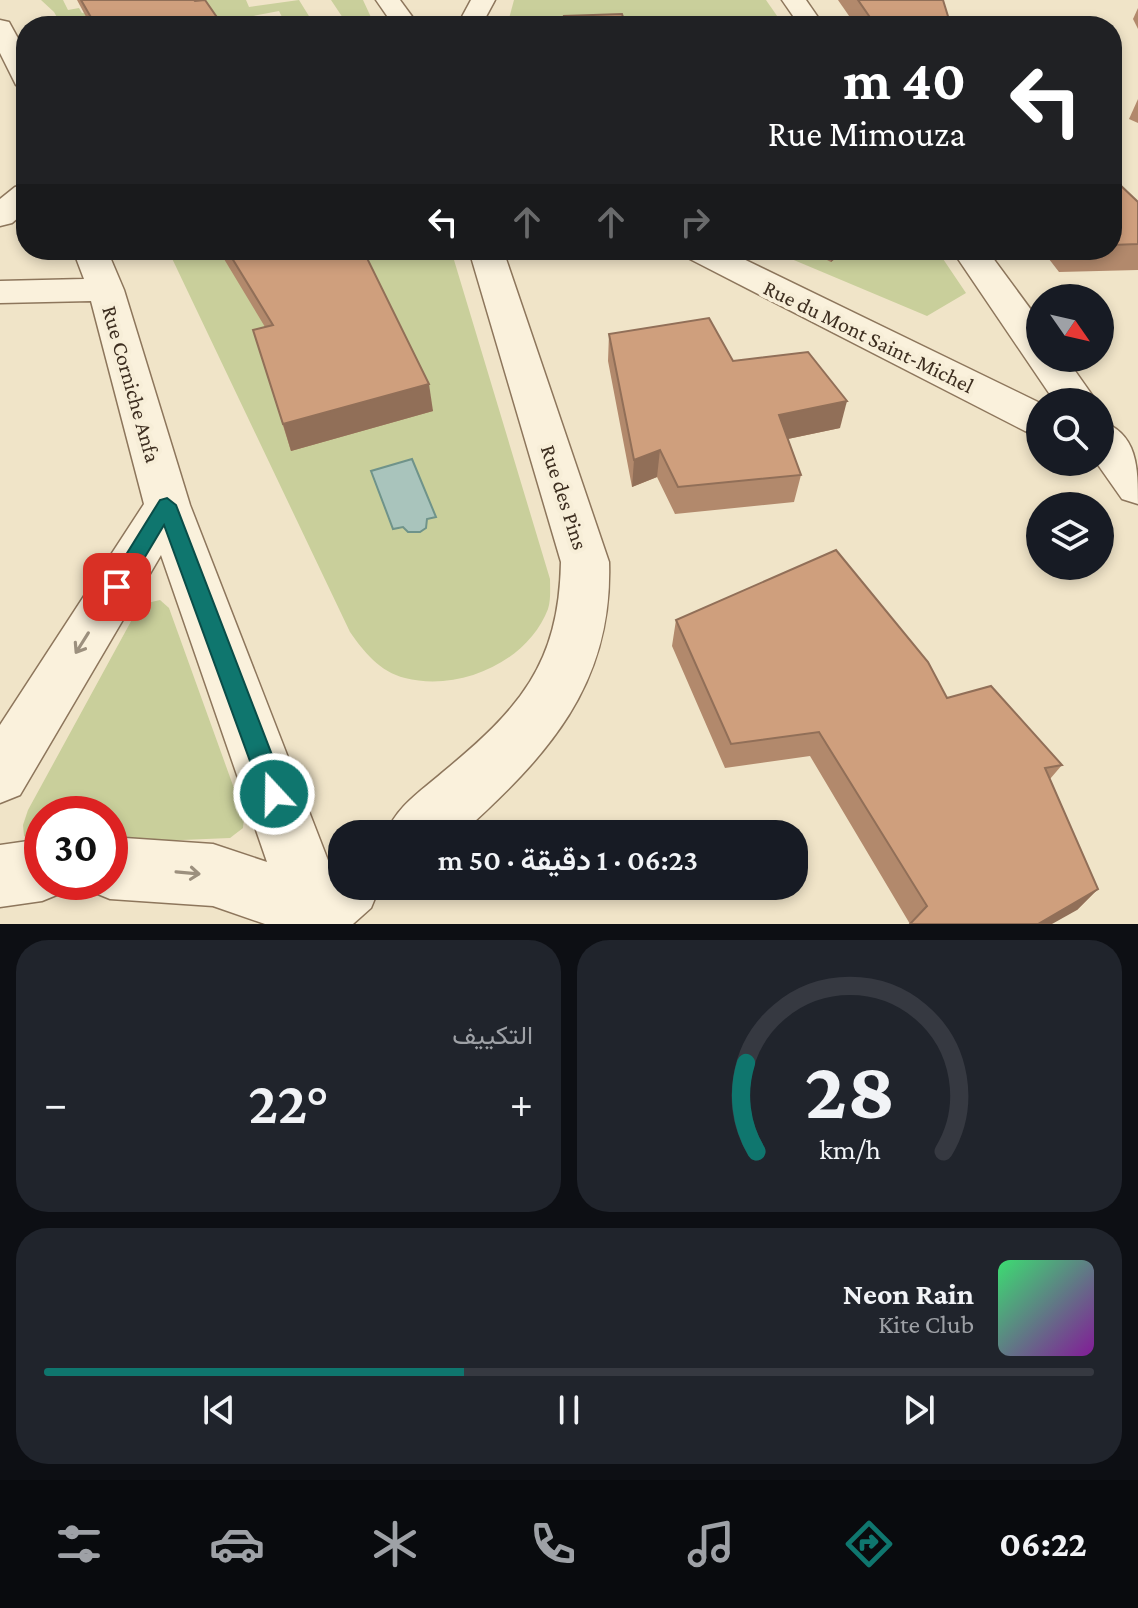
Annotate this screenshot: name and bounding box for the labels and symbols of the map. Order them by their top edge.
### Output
street label: Rue du Mont Saint-Michel [760,275,978,398]
north arrow [1026,284,1114,372]
street label: Rue Corniche Anfa [97,303,166,466]
street label: Rue des Pins [536,442,593,553]
pin [83,553,151,621]
one-way arrow [74,631,90,654]
position arrow [232,752,316,836]
speed limit sign: 30 [24,796,128,900]
one-way arrow [174,866,201,881]

